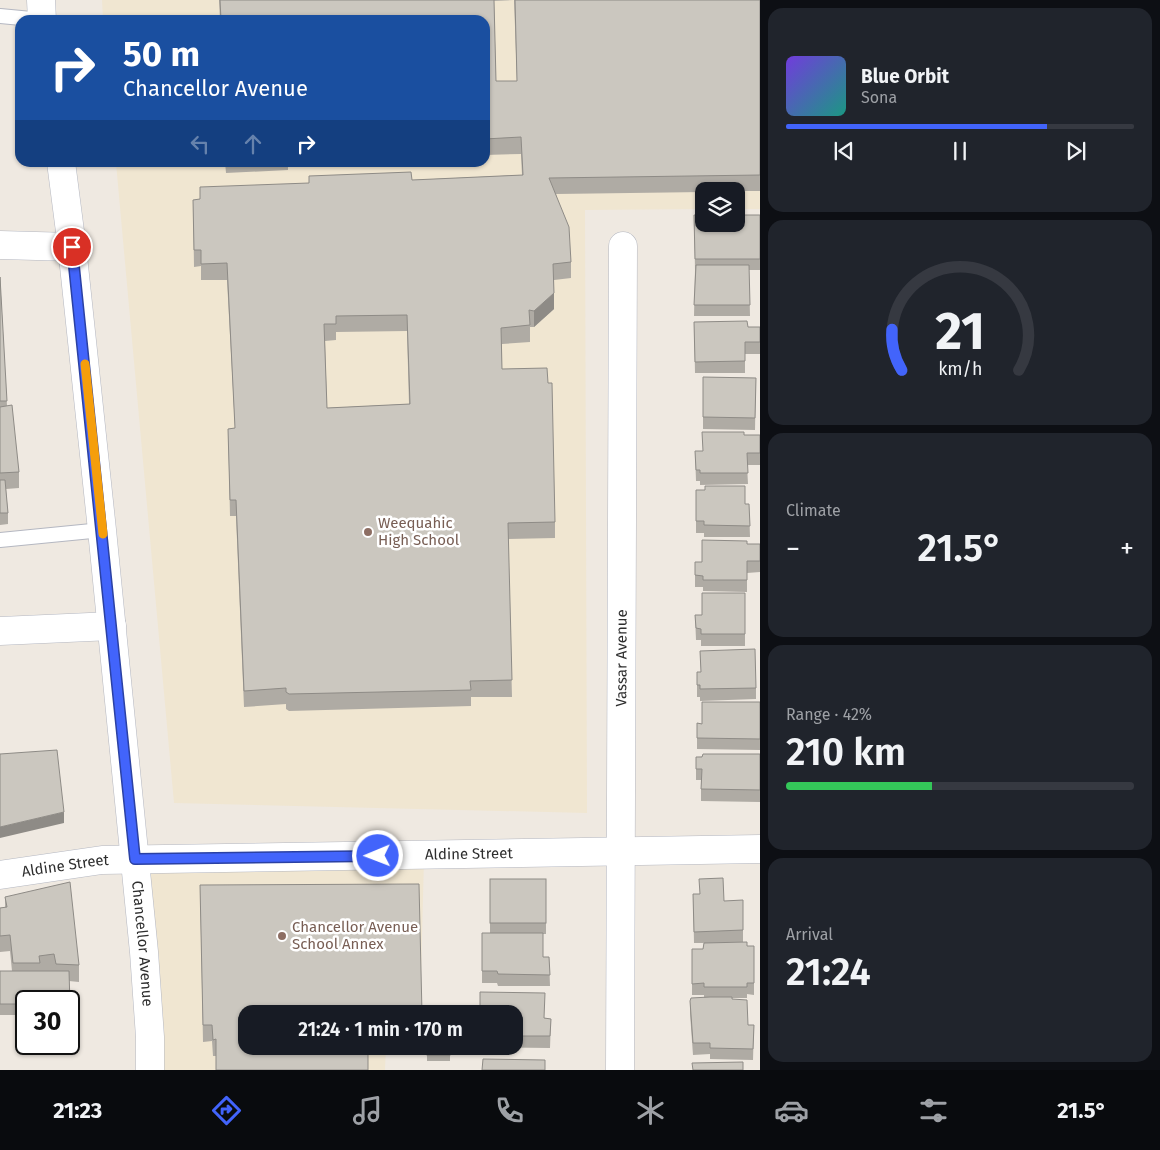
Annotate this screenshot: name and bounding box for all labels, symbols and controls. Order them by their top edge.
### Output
text: 50 m [123,33,200,75]
icon: right [40,35,105,100]
text: Blue Orbit [861,65,949,88]
text: Chancellor Avenue [123,75,308,102]
text: Sona [861,88,897,107]
icon: left [186,130,214,158]
icon: ahead [239,130,267,158]
icon: right [292,130,320,158]
icon: previous [830,137,858,165]
icon: pause [946,137,974,165]
icon: next [1062,137,1090,165]
map controls [695,182,745,232]
button: layers [695,182,745,232]
pin [51,226,93,268]
icon: arrive [58,233,86,261]
text: 21 [935,300,985,363]
text: km/h [938,358,982,380]
text: Climate [786,501,841,520]
place label: Weequahic High School [378,514,460,549]
text: 21.5° [918,525,1002,571]
marker: Weequahic High School [362,526,374,538]
text: − [786,532,800,565]
text: + [1120,532,1134,565]
street label: Vassar Avenue [612,609,631,707]
text: Range · 42% [786,705,872,724]
text: 210 km [786,729,906,775]
position arrow [351,829,403,881]
street label: Aldine Street [425,844,514,864]
street label: Aldine Street [21,851,110,881]
street label: Chancellor Avenue [128,880,157,1007]
place label: Chancellor Avenue School Annex [292,918,418,953]
text: Arrival [786,925,833,944]
marker: Chancellor Avenue School Annex [276,930,288,942]
text: 21:24 [786,949,871,995]
speed limit sign: 30 [15,990,80,1055]
text: 21:24 · 1 min · 170 m [298,1018,463,1041]
icon: directions [209,1093,244,1128]
icon: music [350,1093,385,1128]
icon: phone [492,1093,527,1128]
icon: climate [633,1093,668,1128]
icon: car [774,1093,809,1128]
icon: filters [916,1093,951,1128]
text: 21:23 [53,1097,102,1124]
text: 21.5° [1057,1097,1107,1124]

